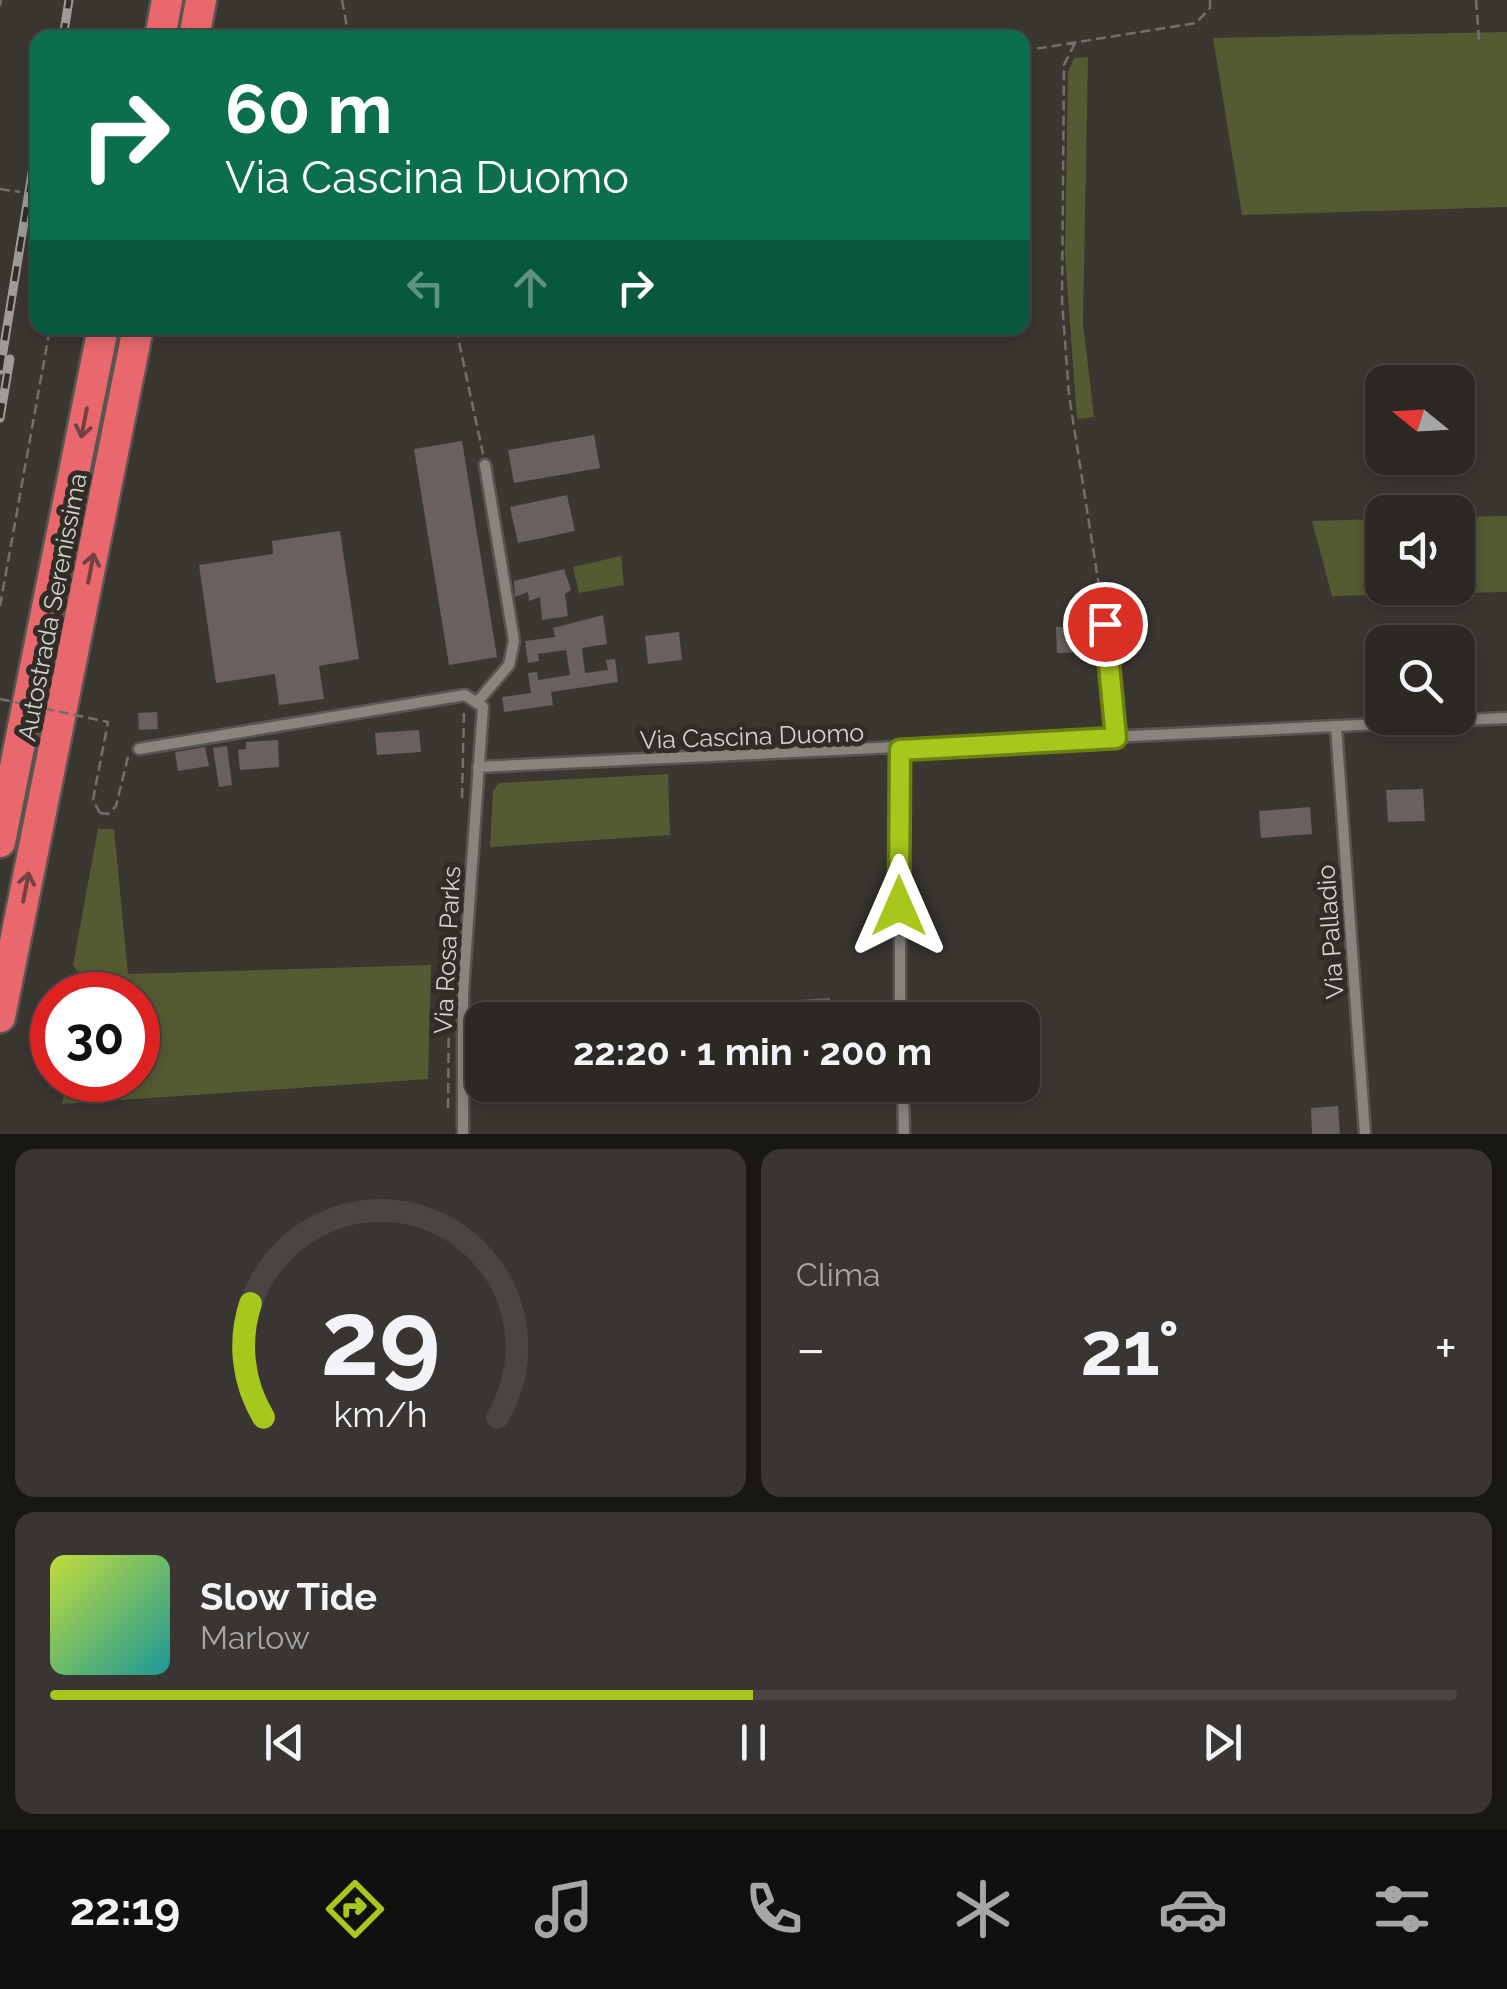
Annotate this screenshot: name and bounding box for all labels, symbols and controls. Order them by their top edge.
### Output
text: 60 m [225,67,392,149]
icon: right [60,70,190,200]
text: Via Cascina Duomo [225,151,629,204]
icon: left [398,260,453,315]
icon: ahead [503,260,558,315]
icon: right [608,260,663,315]
north arrow [1365,365,1475,475]
map controls [1365,365,1475,735]
one-way arrow [74,406,93,438]
street label: Autostrada Serenissima [11,471,93,743]
button: sound [1365,495,1475,605]
one-way arrow [82,553,101,585]
pin [1063,582,1148,667]
icon: arrive [1078,597,1133,652]
button: search [1365,625,1475,735]
street label: Via Cascina Duomo [639,717,865,755]
position arrow [847,854,951,958]
street label: Via Palladio [1310,864,1350,1000]
street label: Via Rosa Parks [428,865,466,1035]
one-way arrow [18,872,37,904]
speed limit sign: 30 [30,972,160,1102]
text: 22:20 · 1 min · 200 m [573,1029,932,1074]
text: Clima [796,1256,880,1293]
text: 29 [321,1277,440,1399]
text: 21° [1080,1304,1179,1393]
text: − [796,1316,826,1381]
text: + [1434,1316,1457,1381]
text: km/h [333,1393,428,1435]
text: Slow Tide [200,1574,377,1619]
text: Marlow [200,1619,310,1656]
icon: previous [257,1715,312,1770]
icon: pause [726,1715,781,1770]
icon: next [1195,1715,1250,1770]
icon: directions [320,1874,390,1944]
icon: music [529,1874,599,1944]
icon: phone [739,1874,809,1944]
icon: climate [948,1874,1018,1944]
icon: car [1158,1874,1228,1944]
icon: filters [1367,1874,1437,1944]
text: 22:19 [70,1883,180,1936]

